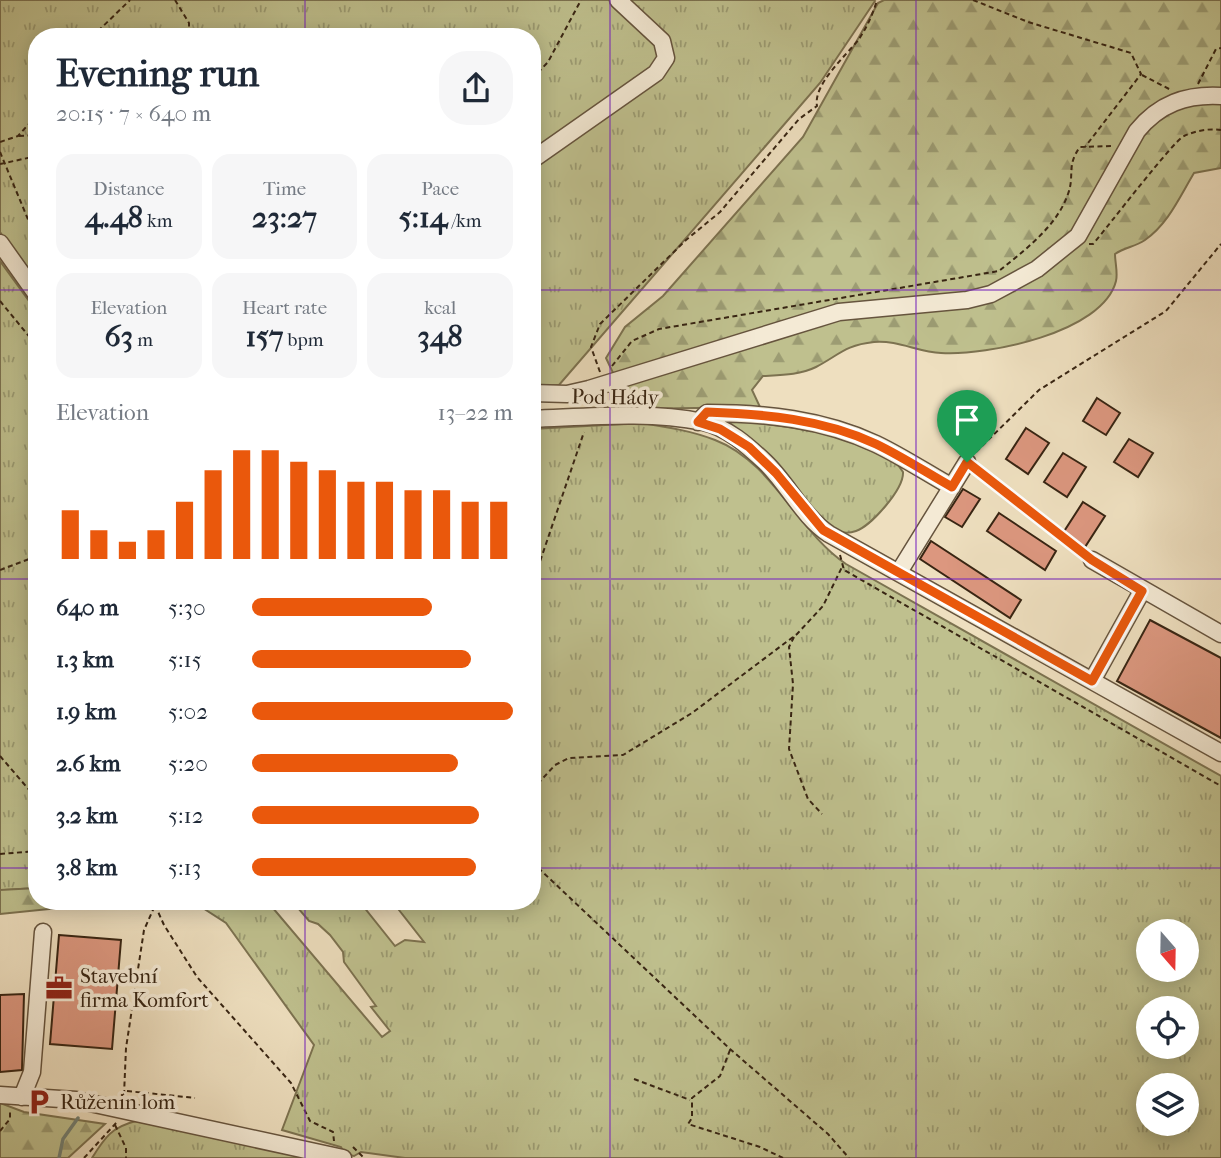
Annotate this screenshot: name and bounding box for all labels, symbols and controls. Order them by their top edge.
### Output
text: Evening run [56,51,259,96]
button: share [439,51,513,125]
text: 20:15 · 7 × 640 m [56,100,211,127]
text: Distance [93,178,165,200]
text: Time [263,178,306,200]
text: Pace [421,178,459,200]
text: 4.48 [85,200,143,235]
text: 23:27 [252,200,317,235]
text: 5:14 [399,200,447,235]
text: km [143,210,173,232]
text: /km [447,210,482,232]
text: Elevation [90,297,167,319]
text: Heart rate [242,297,327,319]
text: kcal [424,297,456,319]
text: 63 [105,319,133,354]
text: 157 [245,319,283,354]
text: 348 [418,319,463,354]
text: m [133,329,153,351]
text: bpm [283,329,324,351]
street label: Pod Hády [571,384,660,410]
pin [937,390,997,462]
text: Elevation [56,399,149,426]
text: 13–22 m [438,399,513,426]
icon: arrive [948,401,986,439]
text: 640 m [56,594,119,621]
text: 5:30 [168,594,206,621]
text: 1.3 km [56,646,114,673]
text: 5:15 [168,646,202,673]
text: 1.9 km [56,698,116,725]
text: 5:02 [168,698,208,725]
text: 2.6 km [56,750,121,777]
text: 5:20 [168,750,208,777]
text: 3.2 km [56,802,118,829]
text: 5:12 [168,802,204,829]
text: 3.8 km [56,854,117,881]
text: 5:13 [168,854,201,881]
north arrow [1136,919,1199,982]
map controls [1136,919,1199,1136]
place label: Stavební firma Komfort [80,964,209,1012]
office icon: Stavební firma Komfort [44,973,74,1003]
button: locate [1136,996,1199,1059]
button: layers [1136,1073,1199,1136]
parking icon: Růženin lom [24,1087,54,1117]
place label: Růženin lom [60,1090,176,1114]

